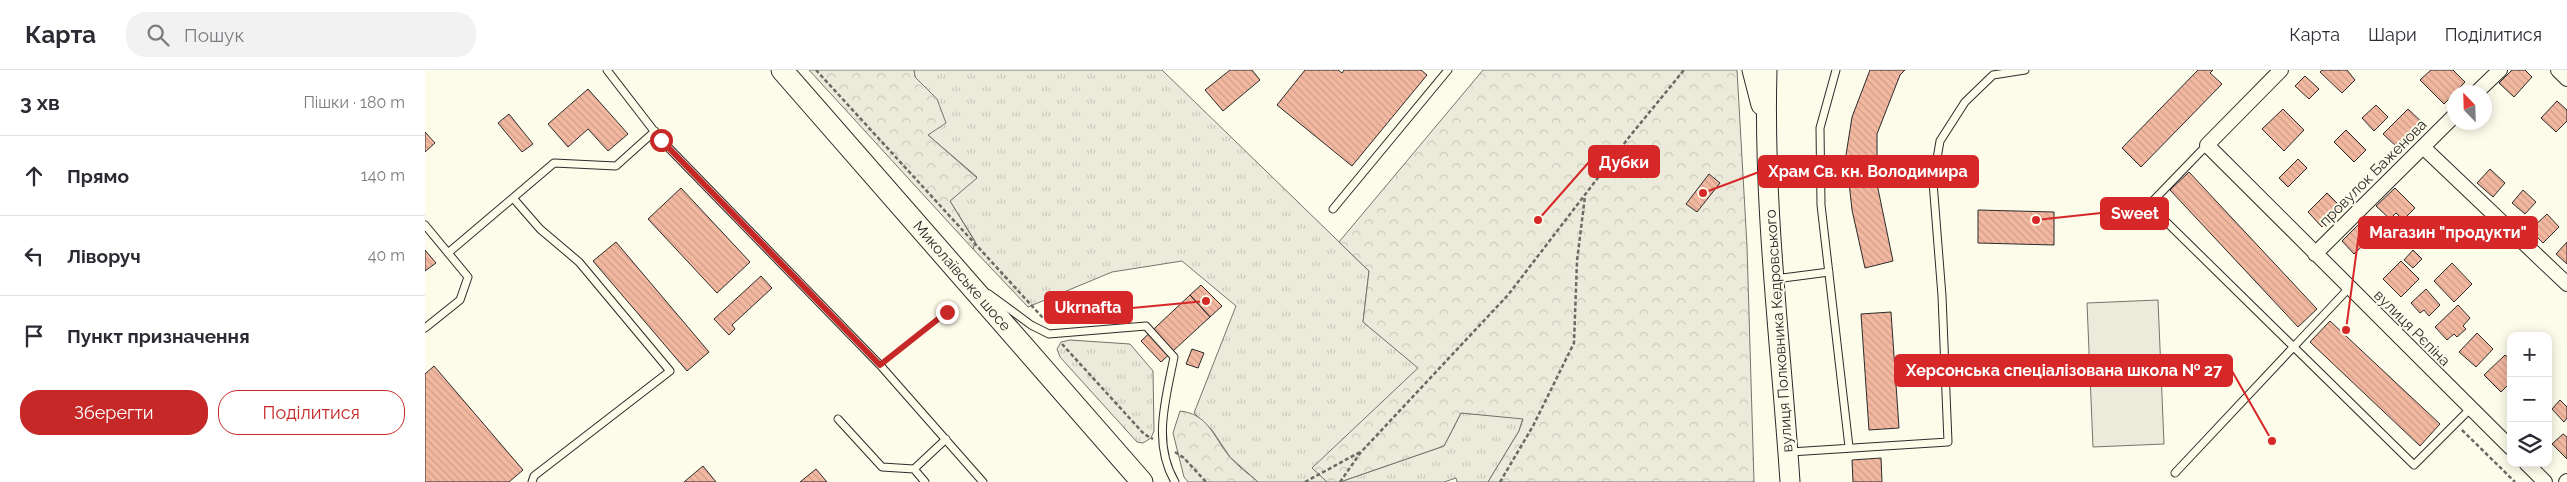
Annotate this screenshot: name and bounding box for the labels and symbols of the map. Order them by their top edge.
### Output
north arrow [2447,85,2492,130]
street label: провулок Баженова [2316,116,2430,230]
route start [650,129,673,152]
callout: Дубки [1589,146,1659,177]
text: Дубки [1599,153,1649,172]
callout: Храм Св. кн. Володимира [1759,156,1978,187]
text: Храм Св. кн. Володимира [1767,162,1968,181]
callout: Sweet [2101,198,2168,229]
text: Sweet [2111,204,2159,223]
street label: вулиця Полковника Кедровського [1762,209,1796,453]
street label: Миколаївське шосе [909,217,1015,335]
callout: Магазин "продукти" [2359,217,2537,248]
text: Магазин "продукти" [2369,223,2527,242]
street label: вулиця Рєпіна [2370,286,2454,370]
callout: Ukrnafta [1045,292,1132,323]
text: Ukrnafta [1054,298,1122,317]
route end [936,301,959,324]
callout: Херсонська спеціалізована школа № 27 [1895,355,2232,386]
text: Херсонська спеціалізована школа № 27 [1905,361,2222,380]

